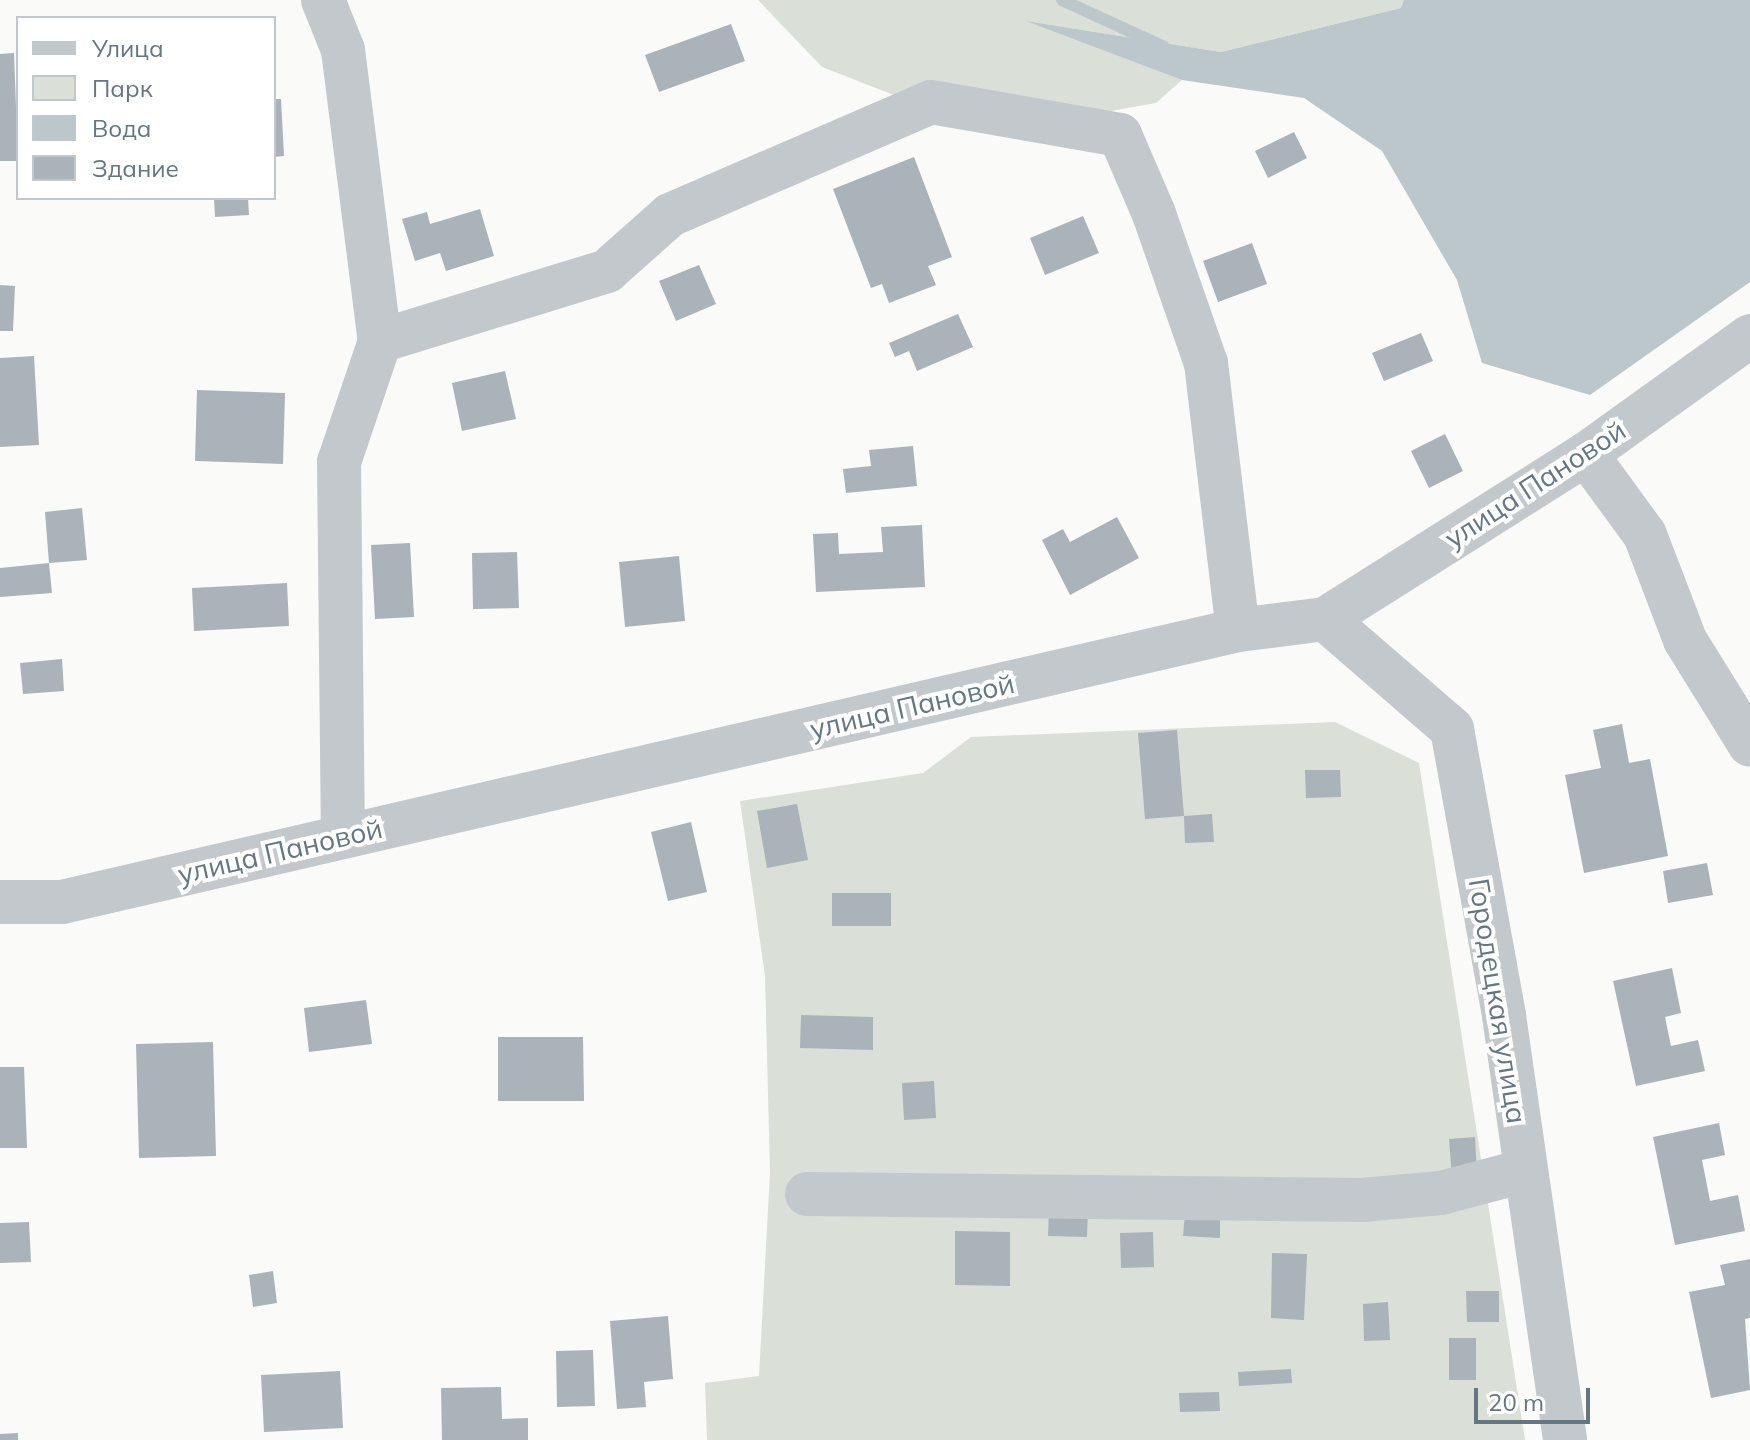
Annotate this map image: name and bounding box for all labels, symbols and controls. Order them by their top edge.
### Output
legend [16,16,276,200]
text: Улица [92,33,164,63]
text: Парк [92,73,153,103]
text: Вода [92,113,152,143]
text: Здание [92,153,179,183]
street label: улица Пановой [1438,413,1632,555]
street label: улица Пановой [806,666,1018,746]
street label: улица Пановой [174,811,386,891]
street label: Городецкая улица [1462,876,1534,1126]
scale bar [1478,1372,1594,1422]
text: 20 m [1488,1387,1544,1417]

